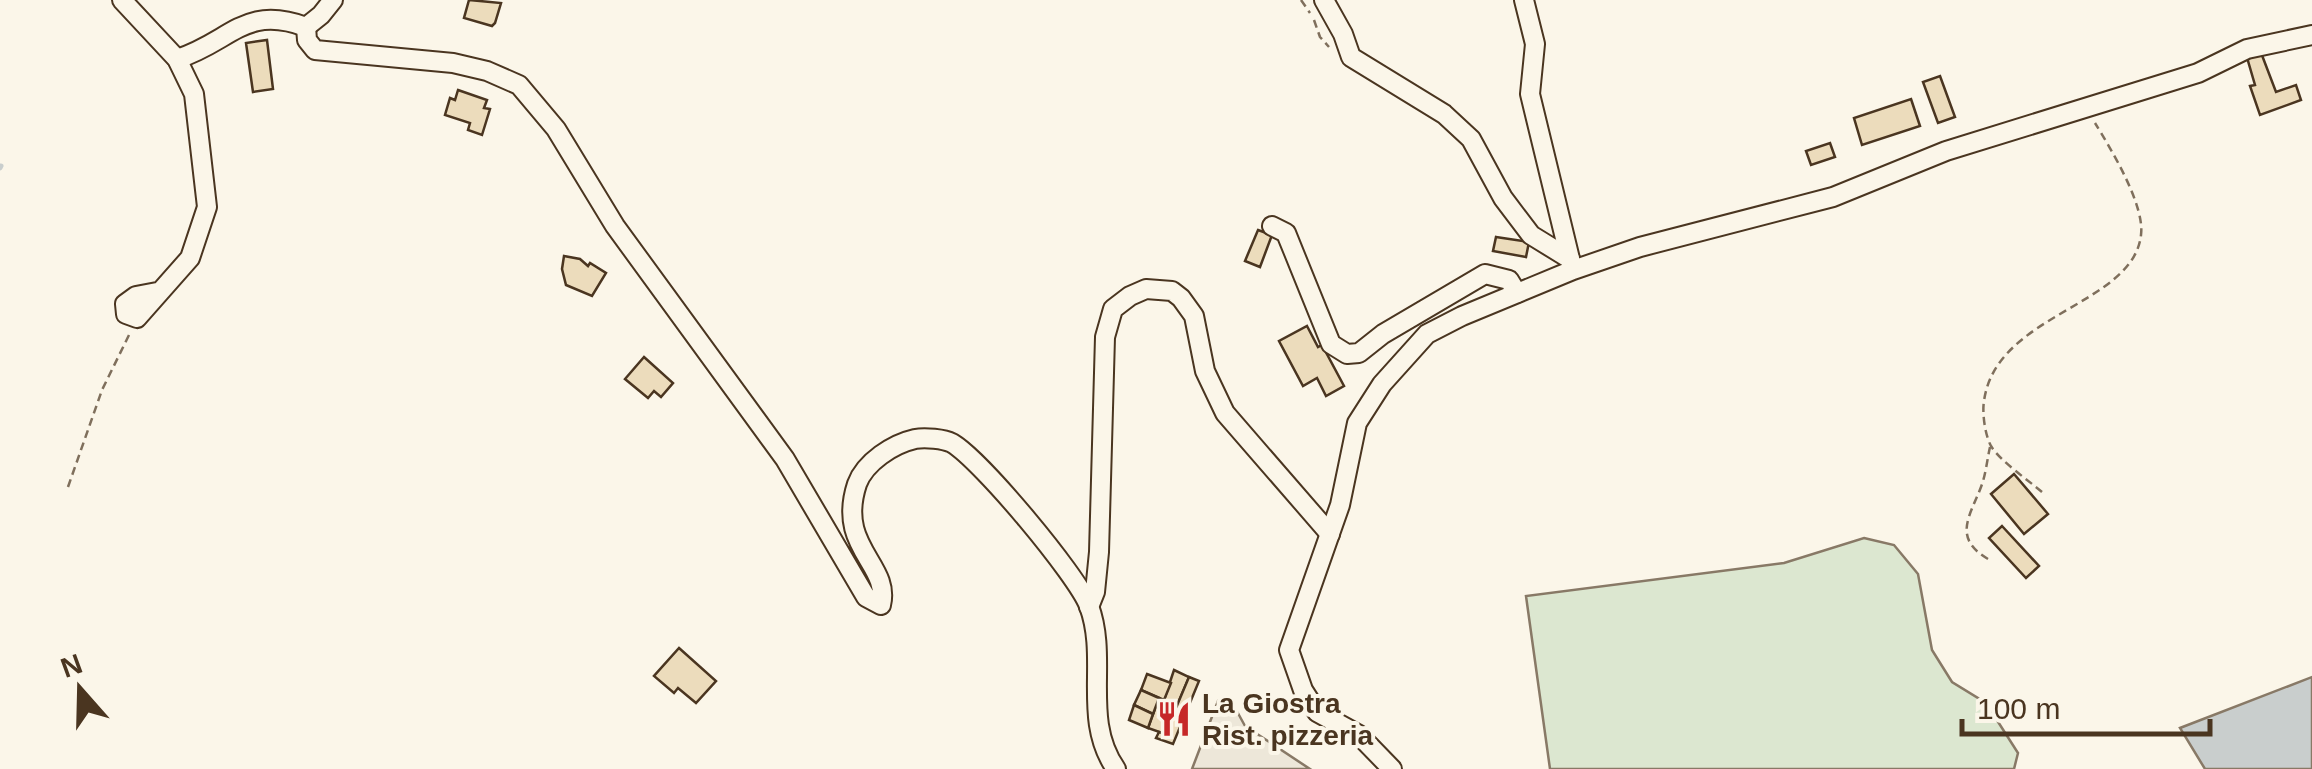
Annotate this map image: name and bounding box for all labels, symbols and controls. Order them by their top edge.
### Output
north arrow [30,639,130,739]
text: N [57,648,86,684]
scale bar [1962,674,2210,736]
place label: La Giostra Rist. pizzeria [1202,688,1374,751]
text: 100 m [1977,692,2060,725]
restaurant icon: La Giostra Rist. pizzeria [1155,700,1193,738]

